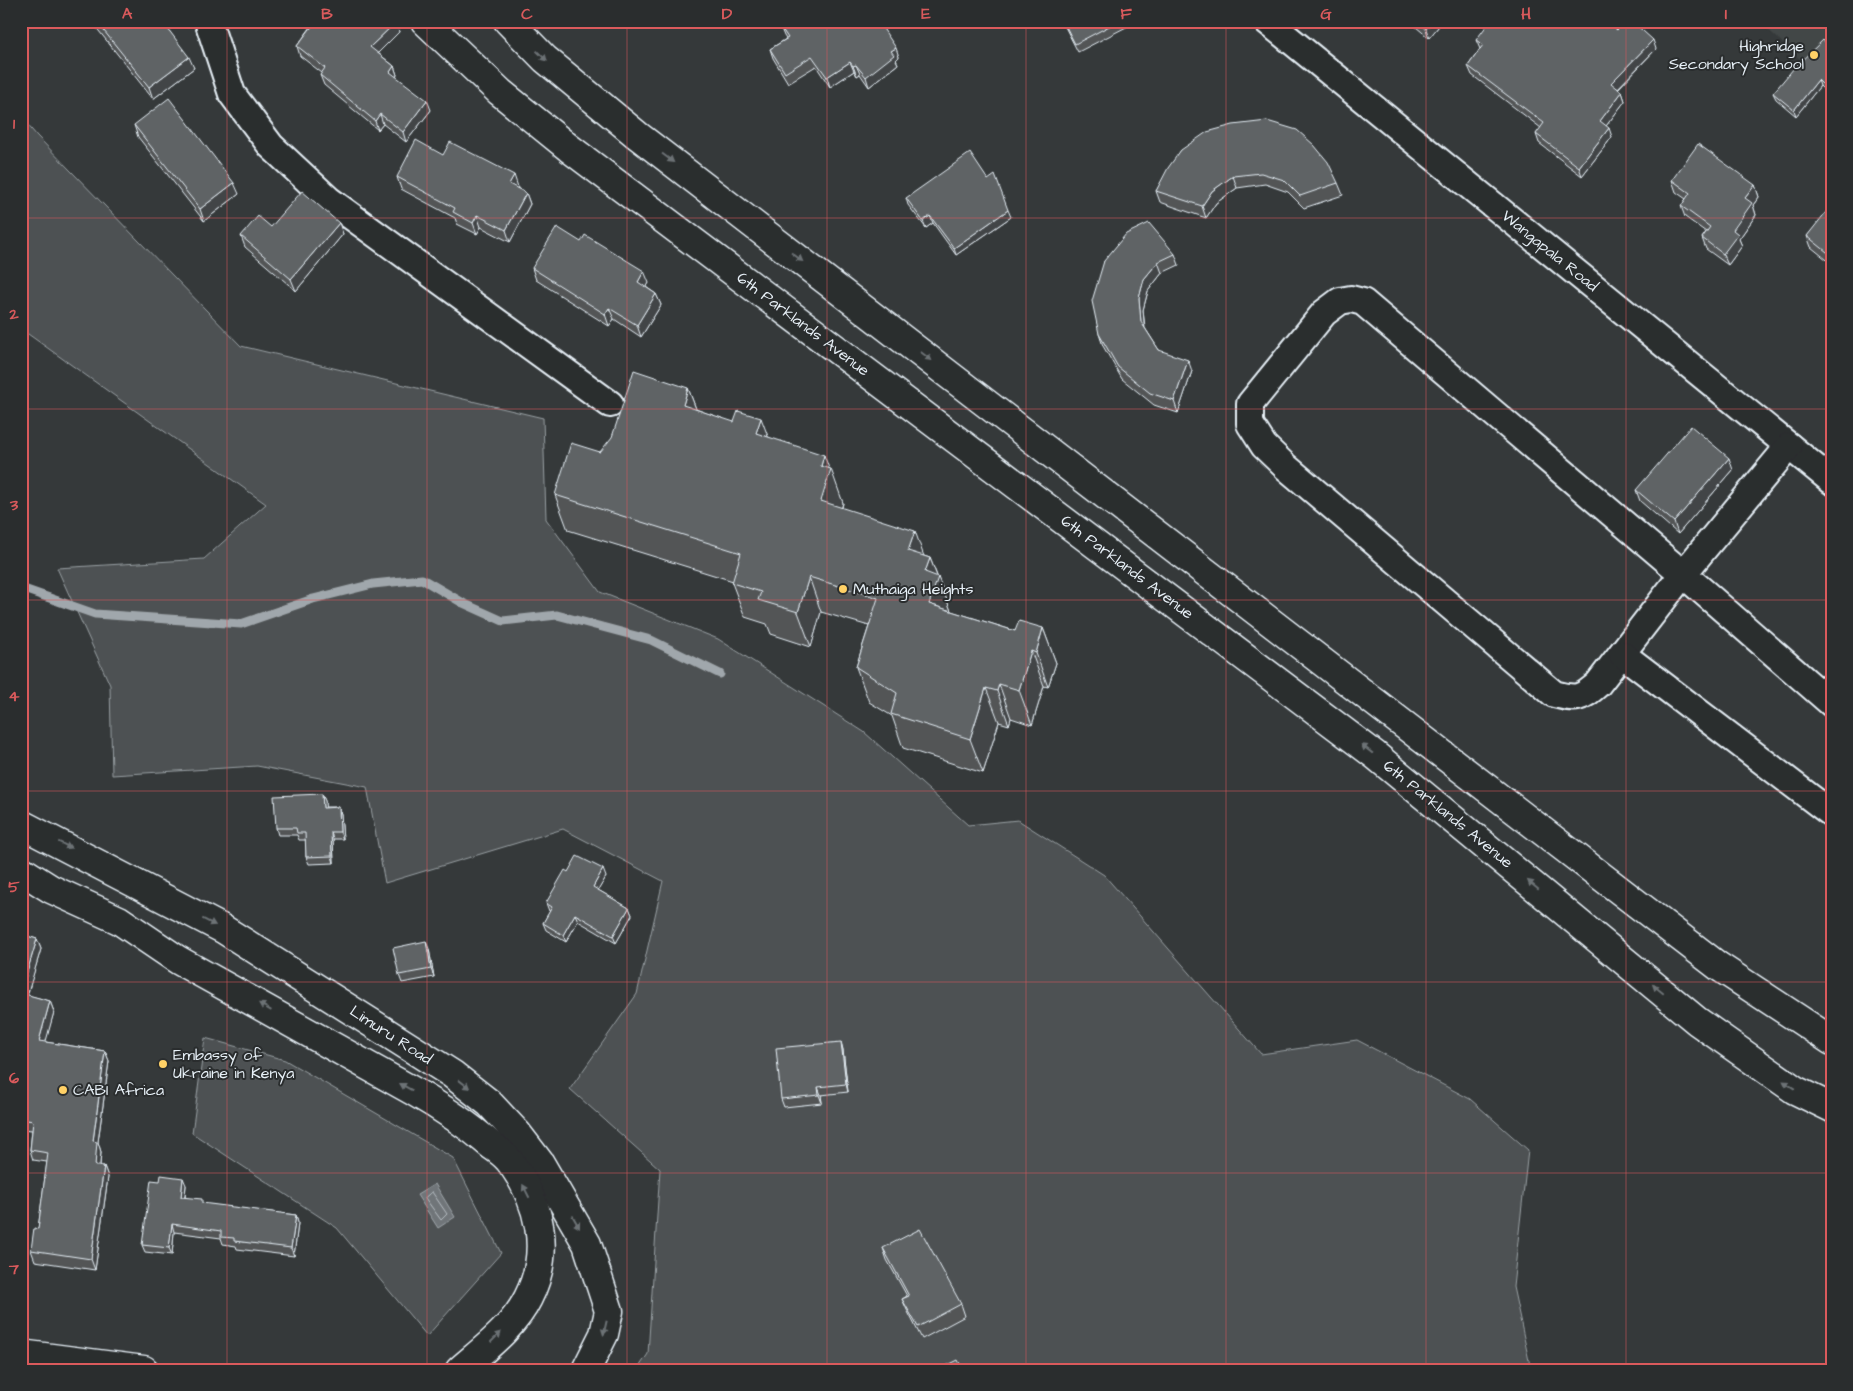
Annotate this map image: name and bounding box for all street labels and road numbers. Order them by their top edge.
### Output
street label: Wangapala Road [1496,205,1603,298]
street label: 6th Parklands Avenue [732,267,874,381]
street label: 6th Parklands Avenue [1056,510,1198,624]
street label: 6th Parklands Avenue [1378,755,1518,873]
street label: Limuru Road [346,1000,436,1070]

